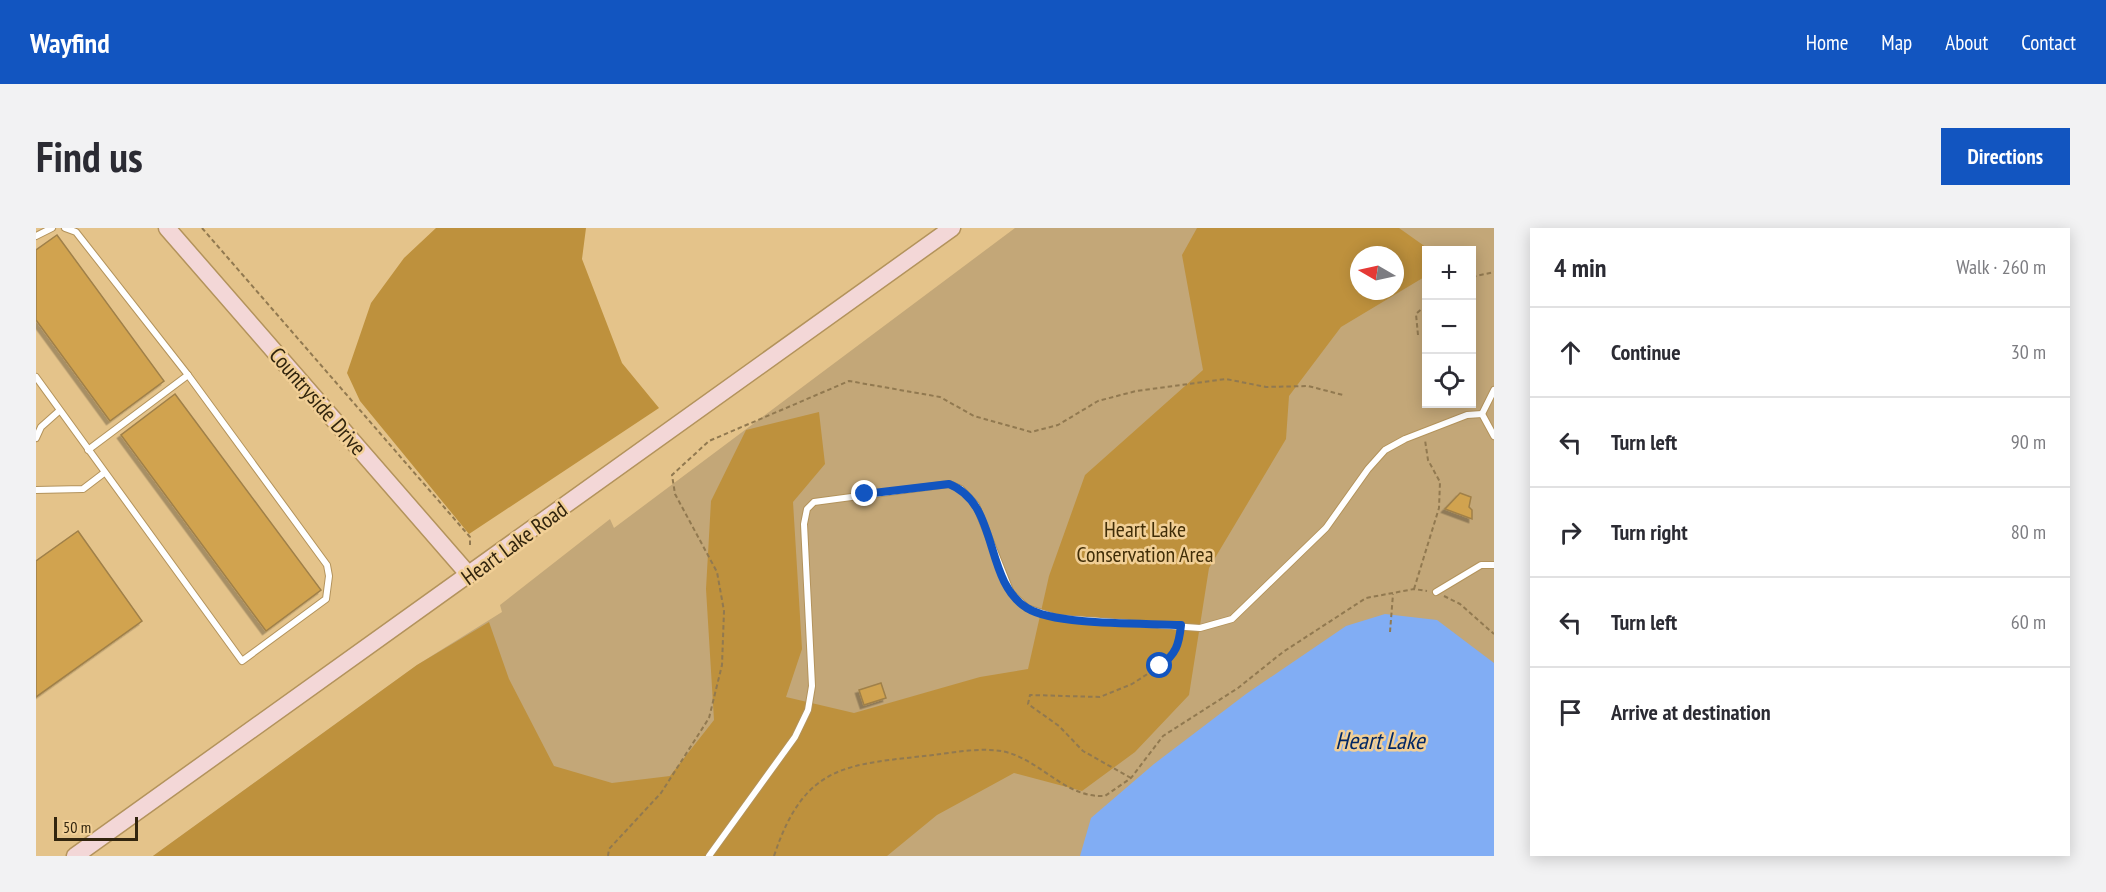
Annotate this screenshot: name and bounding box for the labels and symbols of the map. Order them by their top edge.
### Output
north arrow [1350,246,1404,300]
street label: Countryside Drive [263,341,373,461]
route end [851,480,877,506]
street label: Heart Lake Road [456,495,572,591]
park label: Heart Lake Conservation Area [1077,515,1213,568]
route start [1146,652,1172,678]
water label: Heart Lake [1335,725,1427,756]
scale bar [54,814,138,842]

